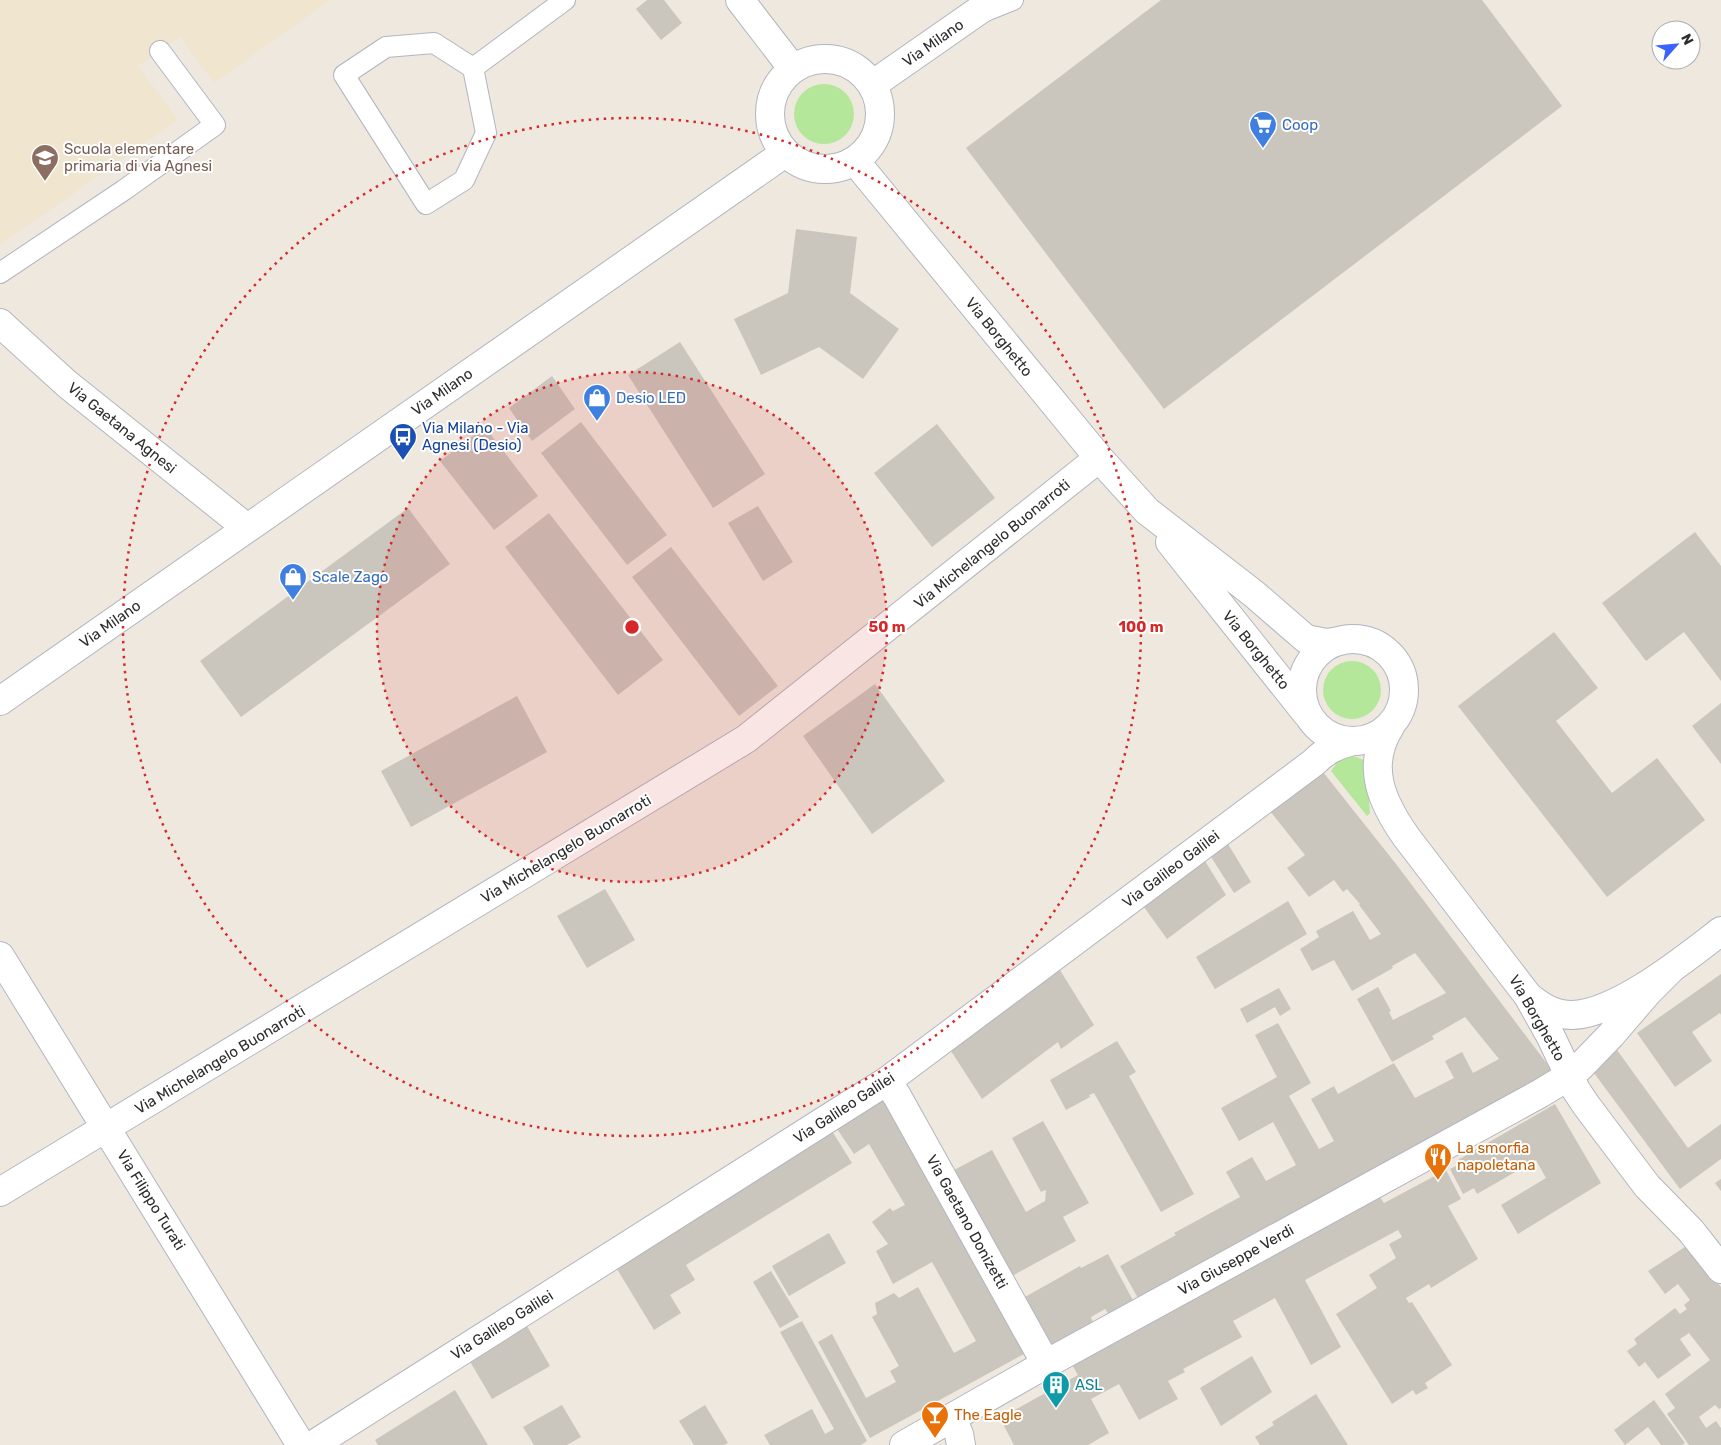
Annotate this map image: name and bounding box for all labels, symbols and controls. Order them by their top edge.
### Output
street label: Via Milano [899,15,967,71]
north arrow [1651,20,1701,70]
text: N [1677,31,1697,48]
supermarket icon: Coop [1248,110,1278,149]
place label: Coop [1282,116,1318,134]
place label: Scuola elementare primaria di via Agnesi [64,140,212,175]
school or university icon: Scuola elementare primaria di via Agnesi [30,143,60,182]
street label: Via Borghetto [962,294,1036,380]
street label: Via Milano [408,364,476,420]
street label: Via Gaetana Agnesi [64,379,180,477]
shop icon: Desio LED [582,383,612,422]
place label: Desio LED [616,389,686,407]
place label: Via Milano - Via Agnesi (Desio) [422,419,528,454]
bus stop icon: Via Milano - Via Agnesi (Desio) [388,422,418,461]
street label: Via Michelangelo Buonarroti [910,476,1074,612]
shop icon: Scale Zago [278,562,308,601]
place label: Scale Zago [312,568,388,586]
street label: Via Milano [76,596,144,652]
street label: Via Borghetto [1219,607,1293,693]
centre of rings [623,618,641,636]
text: 50 m [869,618,905,636]
text: 100 m [1119,618,1163,636]
street label: Via Michelangelo Buonarroti [478,791,654,907]
street label: Via Galileo Galilei [1119,827,1223,911]
street label: Via Borghetto [1505,972,1569,1064]
street label: Via Michelangelo Buonarroti [132,1002,308,1118]
street label: Via Galileo Galilei [790,1069,898,1147]
place label: La smorfia napoletana [1457,1139,1535,1174]
restaurant icon: La smorfia napoletana [1423,1142,1453,1181]
street label: Via Filippo Turati [113,1147,189,1253]
street label: Via Gaetano Donizetti [923,1152,1011,1292]
street label: Via Giuseppe Verdi [1175,1221,1297,1299]
street label: Via Galileo Galilei [448,1286,556,1364]
building icon: ASL [1041,1370,1071,1409]
place label: ASL [1075,1376,1103,1394]
bar icon: The Eagle [920,1400,950,1439]
place label: The Eagle [954,1406,1022,1424]

